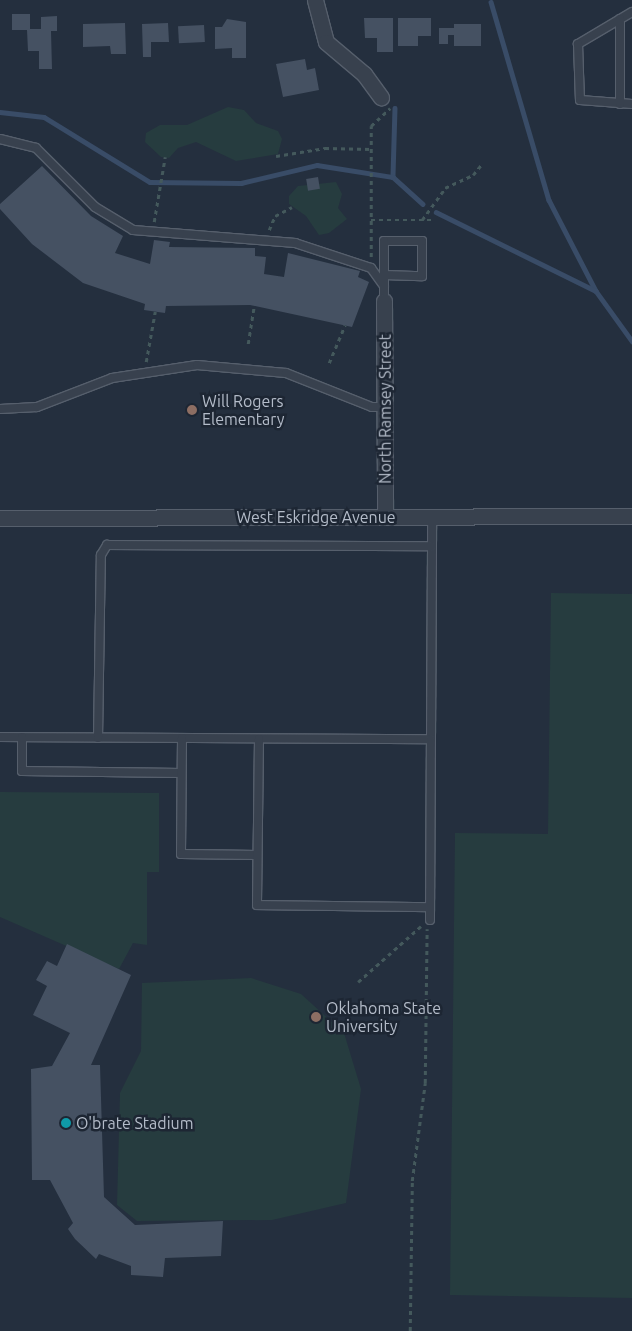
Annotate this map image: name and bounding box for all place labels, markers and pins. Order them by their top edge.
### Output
place label: Will Rogers Elementary [202,391,284,429]
marker: Will Rogers Elementary [186,404,198,416]
place label: Oklahoma State University [326,998,441,1036]
marker: Oklahoma State University [310,1011,322,1023]
place label: O'brate Stadium [76,1113,194,1133]
marker: O'brate Stadium [60,1117,72,1129]

